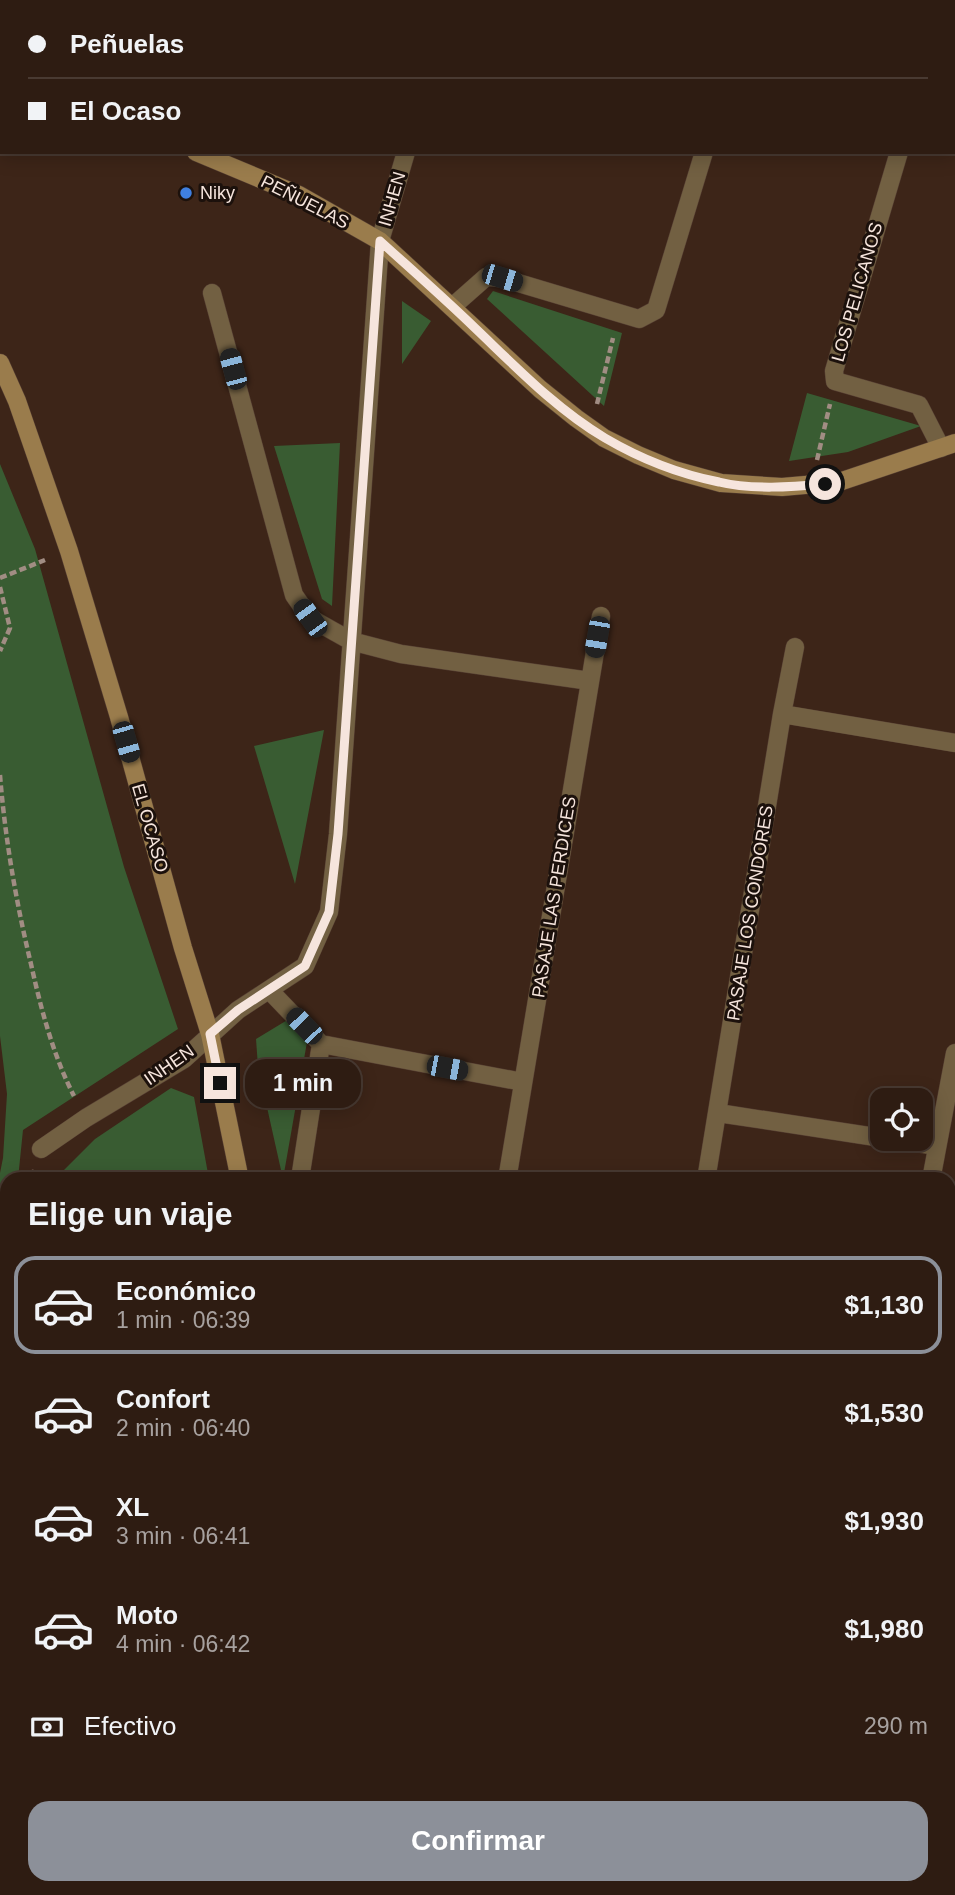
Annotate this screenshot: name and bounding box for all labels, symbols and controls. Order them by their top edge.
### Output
text: Peñuelas [70,29,184,59]
text: El Ocaso [70,96,181,126]
street label: INHEN [375,169,409,229]
street label: PEÑUELAS [258,170,353,233]
place label: Niky [200,183,235,203]
marker: Niky [178,185,194,201]
street label: LOS PELICANOS [828,220,886,364]
car [479,262,526,294]
car [218,346,249,392]
route start [809,468,841,500]
car [290,595,331,641]
car [584,614,611,660]
car [111,719,142,765]
street label: EL OCASO [128,781,172,875]
street label: PASAJE LAS PERDICES [528,795,580,999]
street label: PASAJE LOS CONDORES [723,804,777,1022]
car [282,1004,327,1048]
street label: INHEN [140,1041,198,1089]
car [425,1054,470,1082]
callout: 1 min [244,1058,360,1108]
route end [204,1067,236,1099]
text: 1 min [273,1070,333,1096]
map controls [870,1088,933,1151]
button: locate [870,1088,933,1151]
text: Elige un viaje [28,1196,233,1232]
icon: car [32,1274,95,1337]
text: Económico [116,1276,256,1306]
text: $1,130 [844,1290,924,1320]
text: 1 min · 06:39 [116,1307,250,1333]
icon: car [32,1382,95,1445]
text: Confort [116,1384,210,1414]
text: $1,530 [844,1398,924,1428]
text: 2 min · 06:40 [116,1415,250,1441]
icon: car [32,1490,95,1553]
text: XL [116,1492,149,1522]
text: $1,930 [844,1506,924,1536]
text: 3 min · 06:41 [116,1523,250,1549]
icon: car [32,1598,95,1661]
text: Moto [116,1600,178,1630]
text: $1,980 [844,1614,924,1644]
text: 4 min · 06:42 [116,1631,250,1657]
icon: cash [28,1708,66,1746]
text: Efectivo [84,1711,177,1741]
text: 290 m [864,1713,928,1739]
button: Confirmar [28,1801,928,1881]

